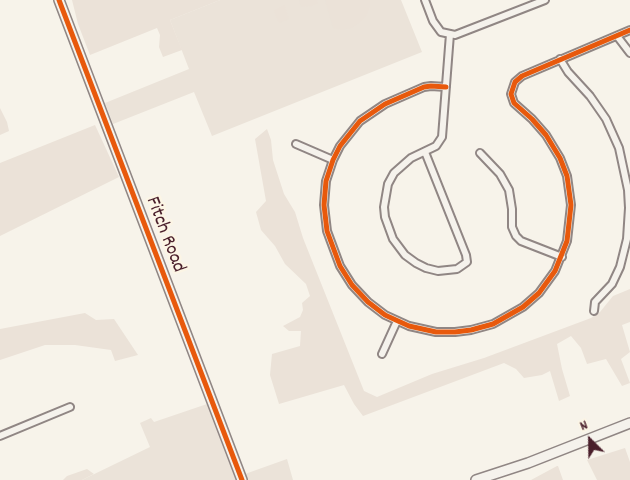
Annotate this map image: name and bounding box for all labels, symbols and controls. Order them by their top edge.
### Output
street label: Fitch Road [139,194,189,276]
north arrow [565,415,615,465]
text: N [577,416,591,437]

